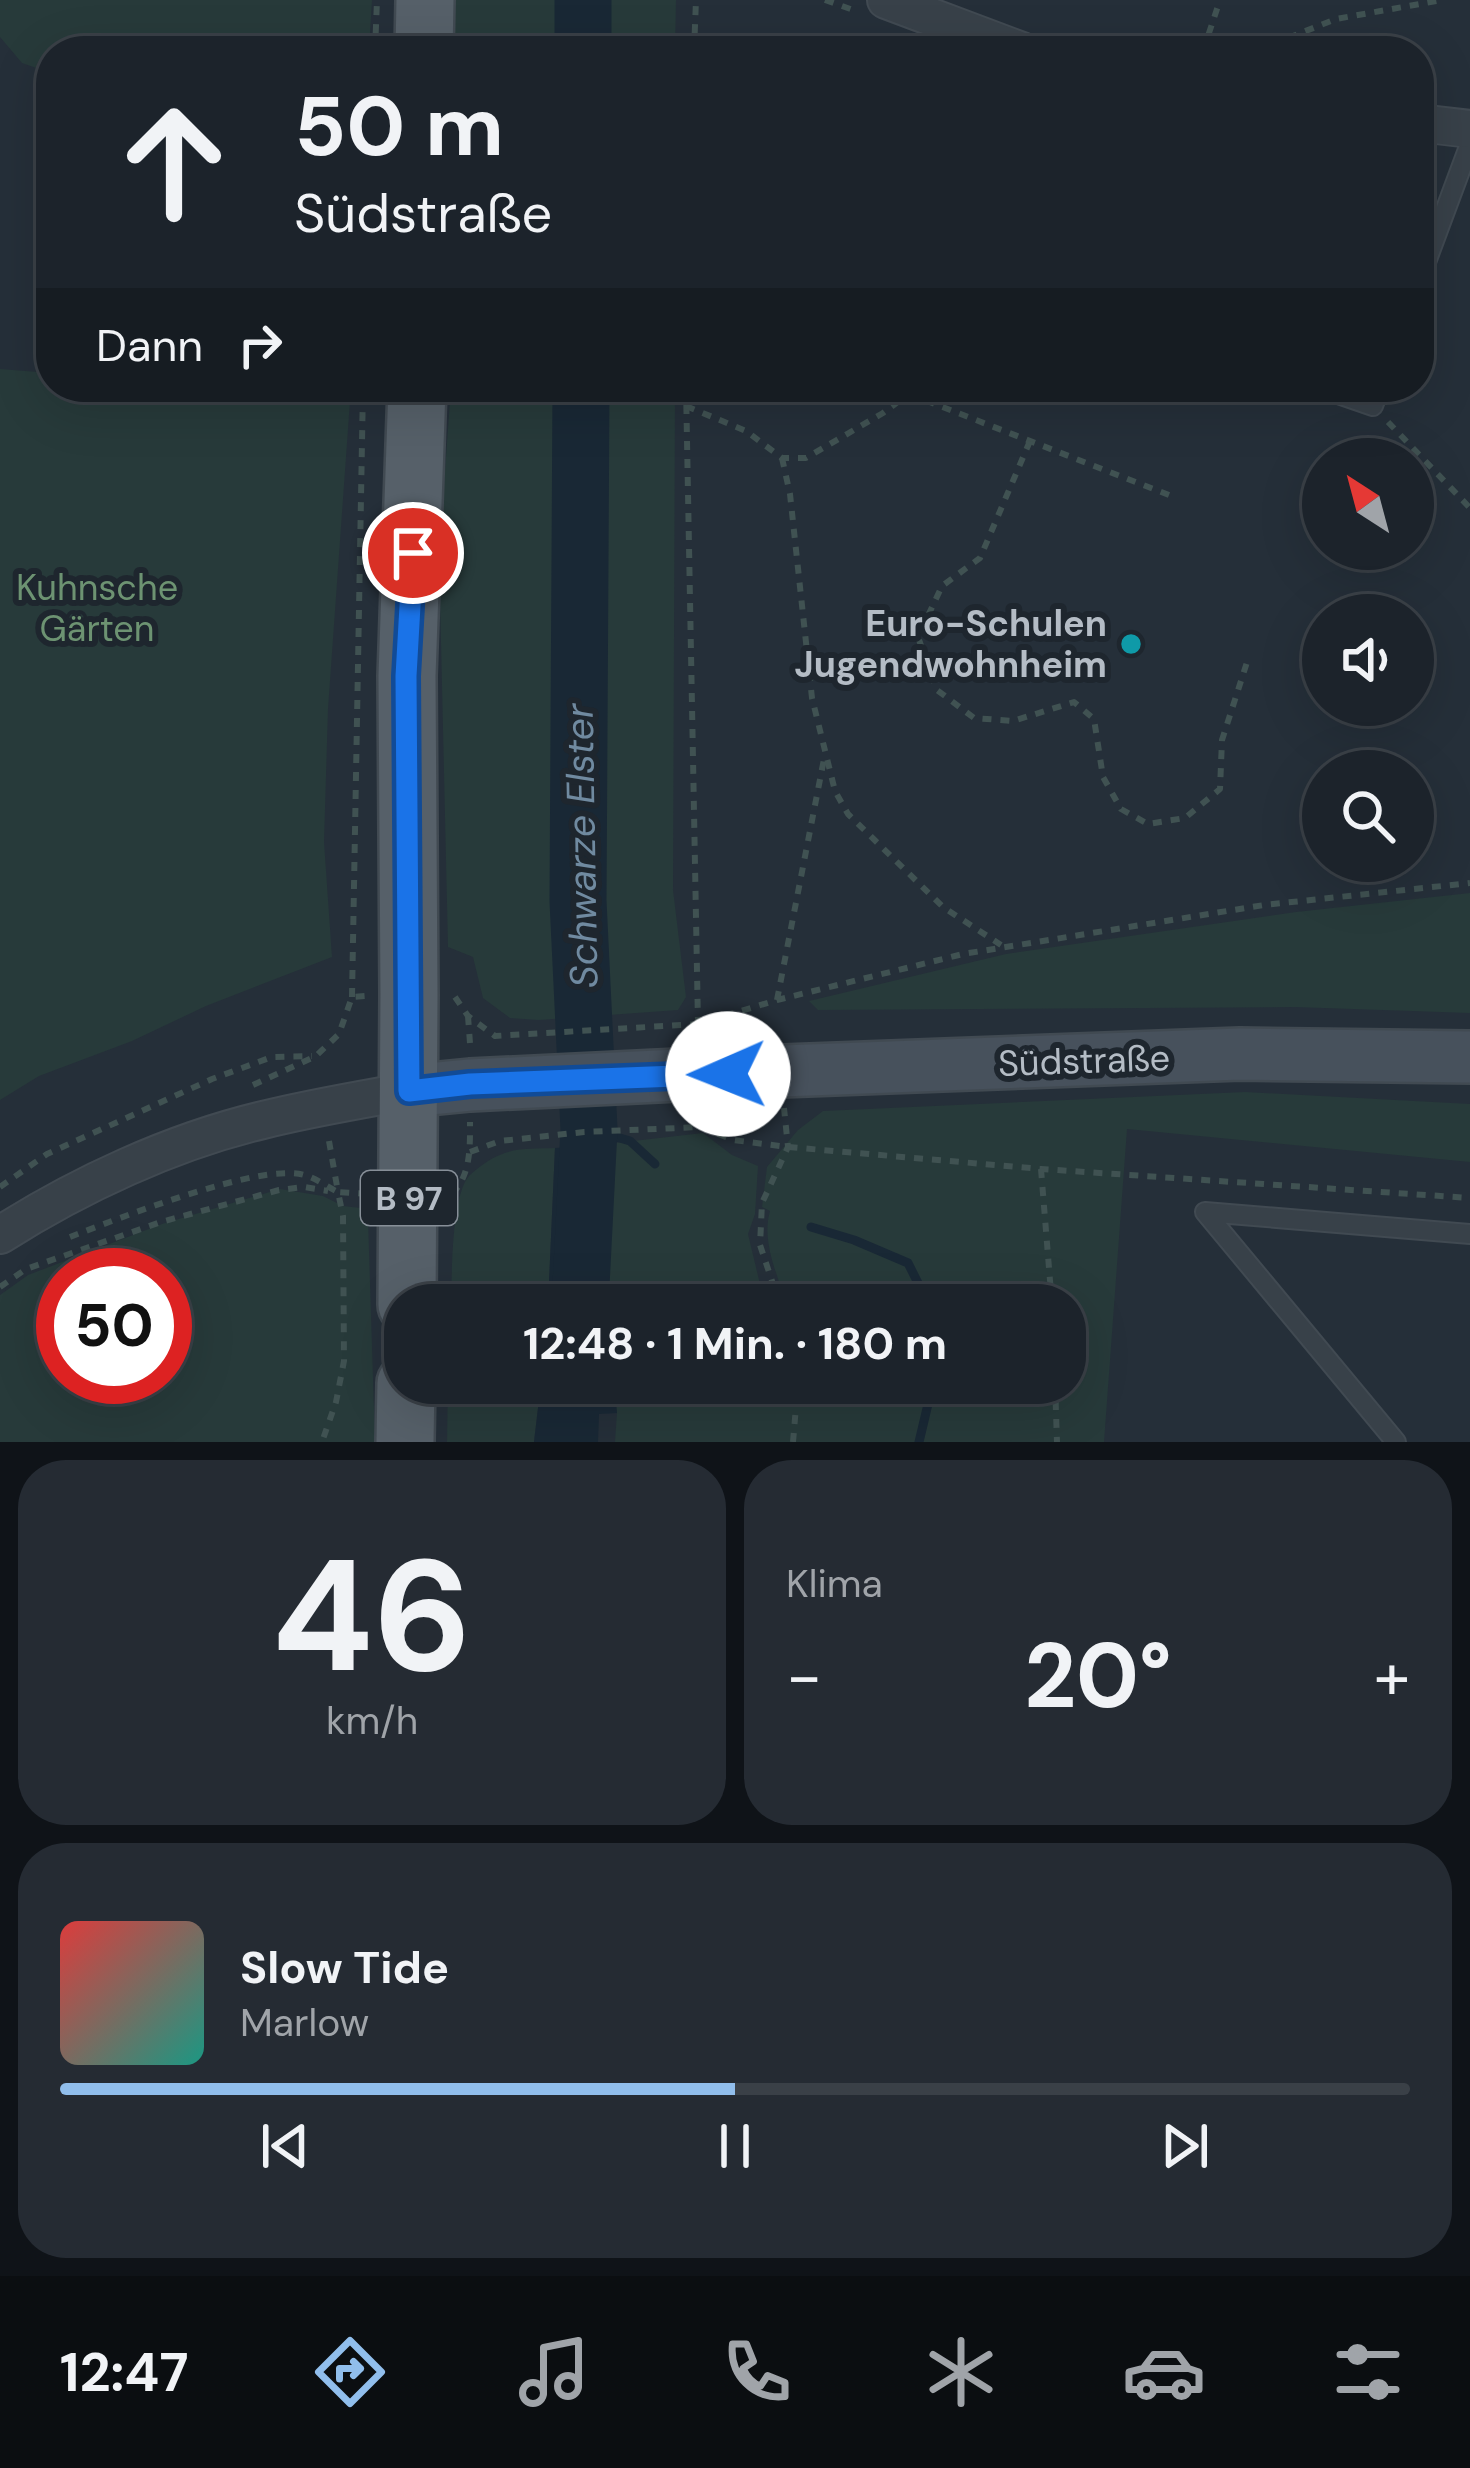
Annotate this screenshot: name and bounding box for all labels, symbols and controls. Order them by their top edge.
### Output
text: 50 m [294,72,504,181]
icon: ahead [96,84,252,240]
text: Südstraße [294,178,552,249]
icon: right [227,312,293,378]
text: Dann [96,316,203,375]
north arrow [1302,438,1434,570]
map controls [1302,438,1434,882]
pin [362,502,464,604]
icon: arrive [380,520,446,586]
park label: Kuhnsche Gärten [16,564,178,652]
button: sound [1302,594,1434,726]
place label: Euro-Schulen Jugendwohnheim [794,600,1107,688]
marker: Euro-Schulen Jugendwohnheim [1118,631,1144,657]
water label: Schwarze Elster [553,702,609,989]
button: search [1302,750,1434,882]
position arrow [665,1011,791,1137]
street label: Südstraße [997,1034,1171,1087]
road number: B 97 [361,1171,457,1225]
speed limit sign: 50 [36,1248,192,1404]
text: 12:48 · 1 Min. · 180 m [523,1314,947,1373]
text: 46 [272,1515,472,1718]
text: Klima [786,1558,883,1609]
text: 20° [1024,1618,1172,1735]
text: − [786,1634,822,1719]
text: + [1374,1634,1410,1719]
text: km/h [326,1695,418,1746]
text: Slow Tide [240,1938,449,1997]
text: Marlow [240,1997,369,2048]
icon: previous [252,2113,318,2179]
icon: pause [702,2113,768,2179]
icon: next [1152,2113,1218,2179]
icon: directions [308,2330,392,2414]
icon: music [512,2330,596,2414]
icon: phone [715,2330,799,2414]
icon: climate [919,2330,1003,2414]
icon: car [1122,2330,1206,2414]
icon: filters [1326,2330,1410,2414]
text: 12:47 [60,2337,188,2408]

